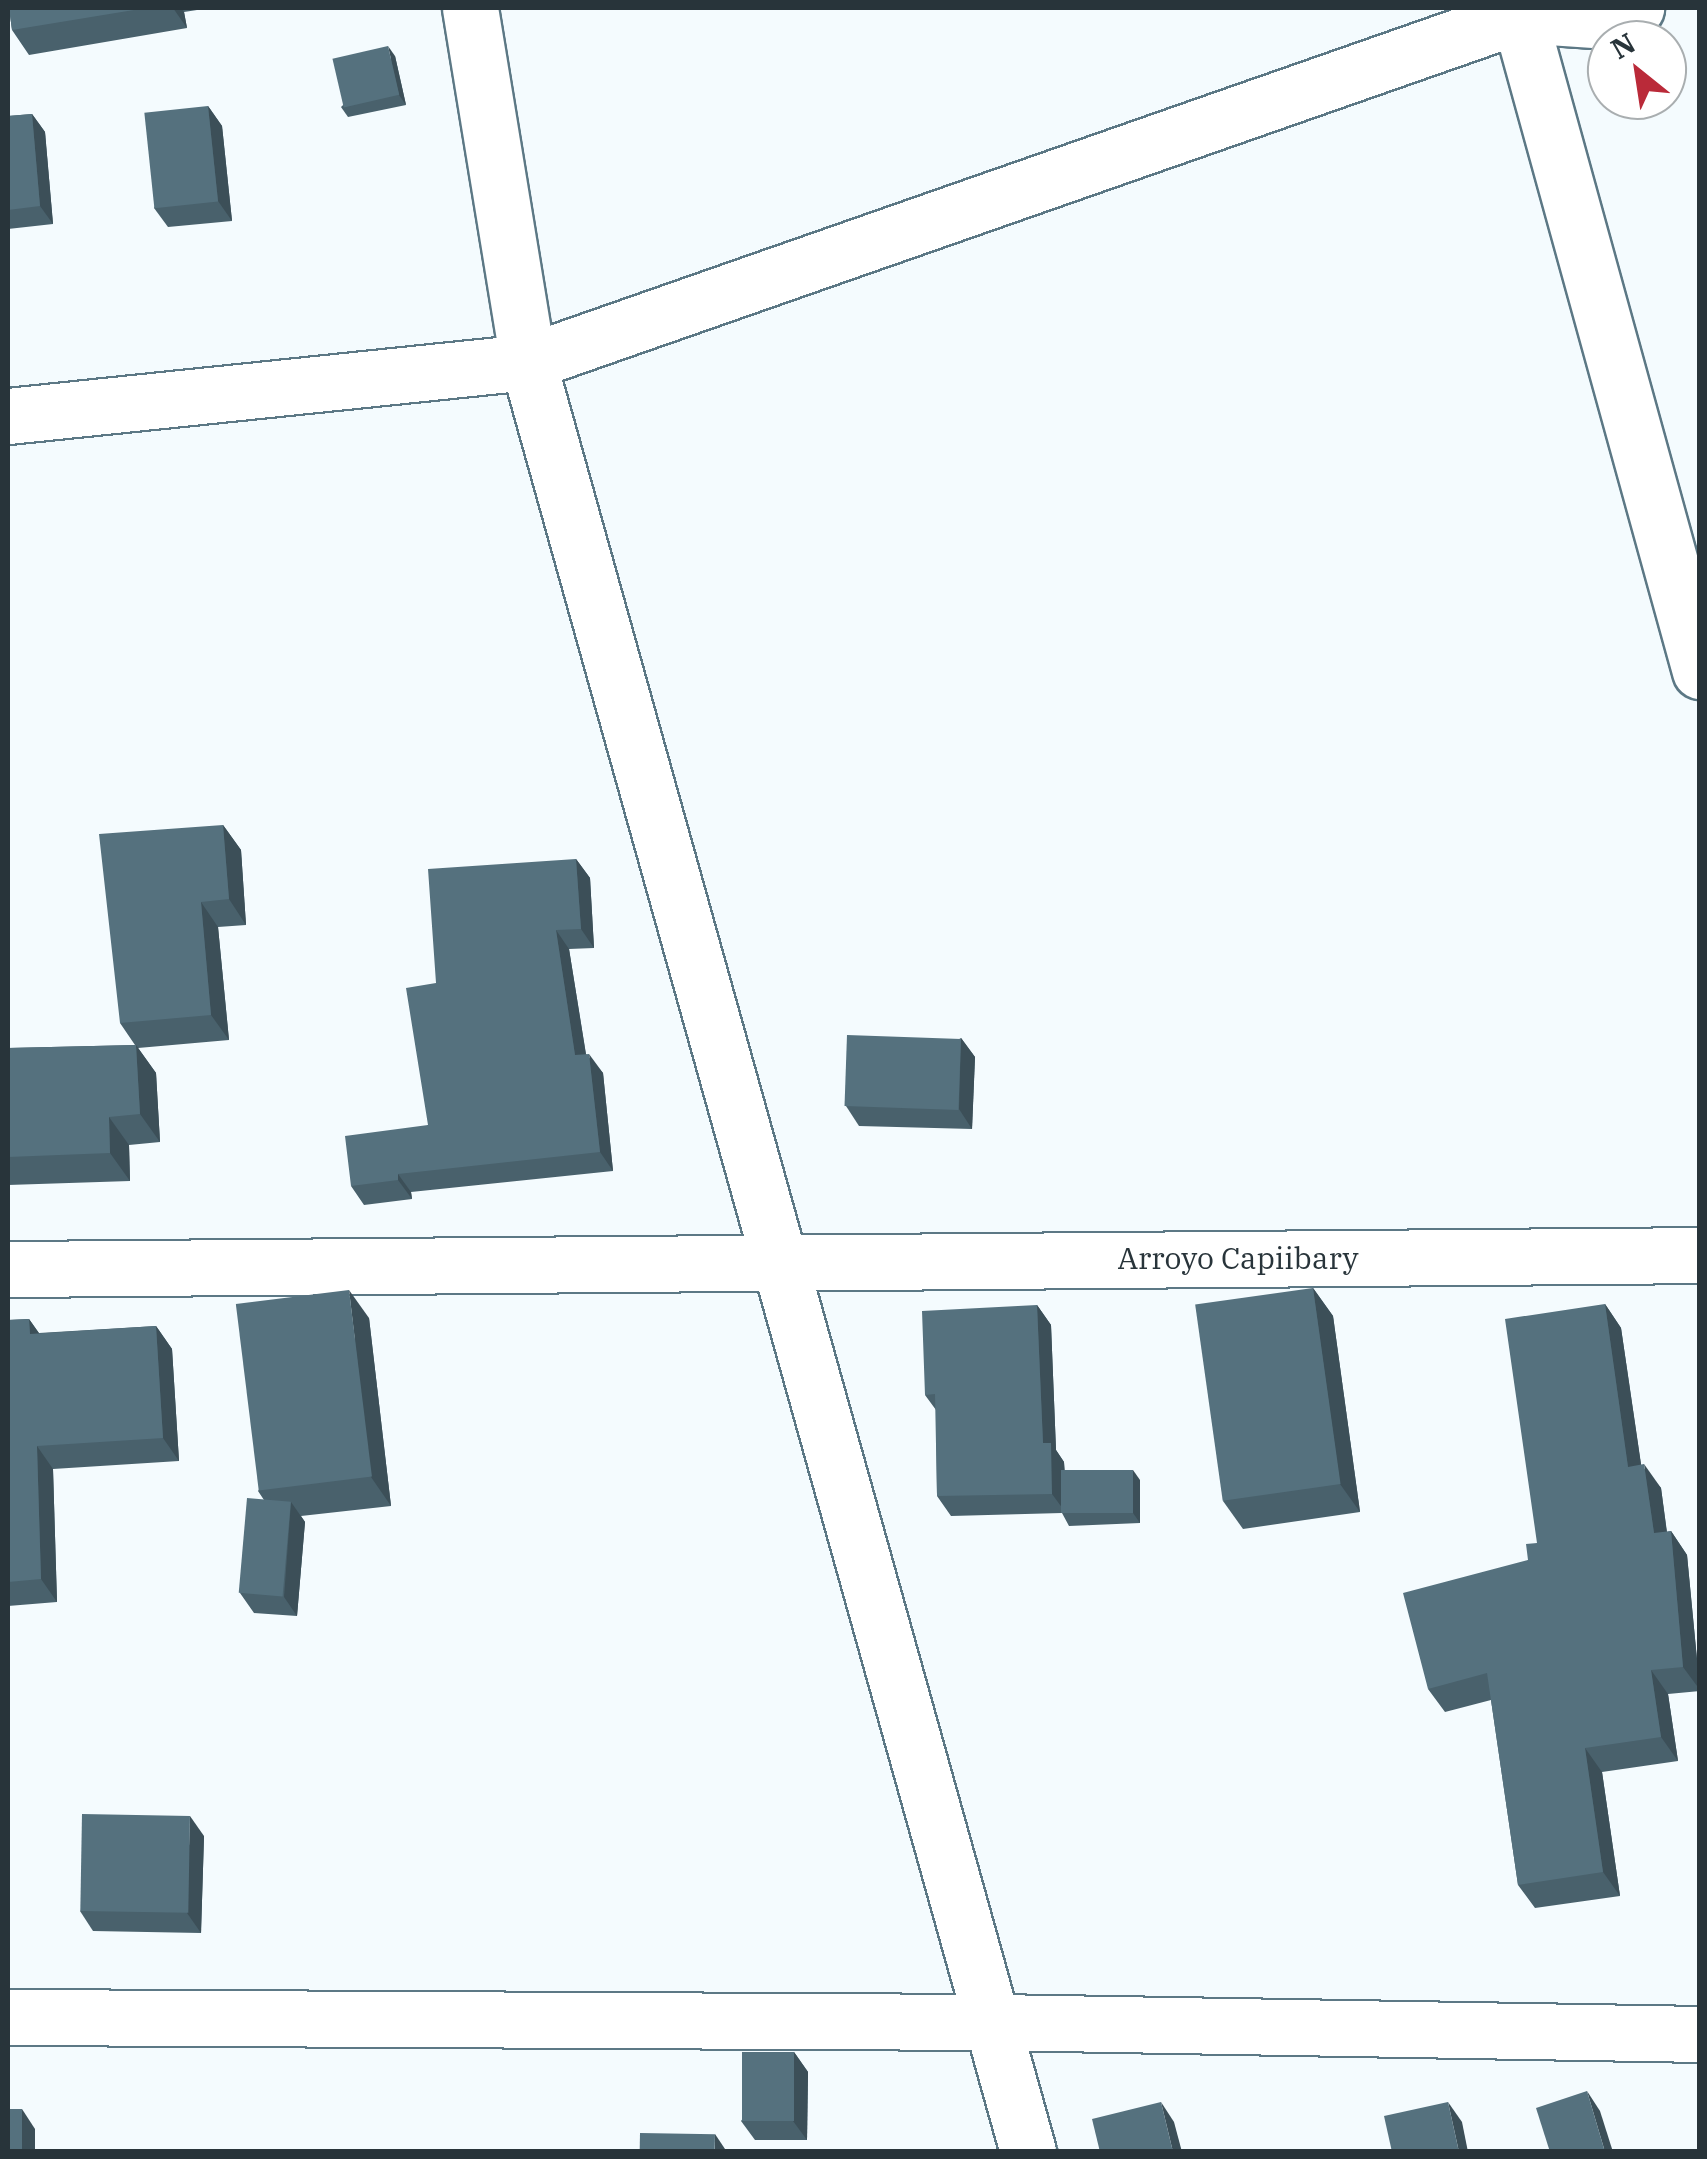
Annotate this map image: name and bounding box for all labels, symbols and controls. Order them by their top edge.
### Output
north arrow [1587,20,1687,120]
text: N [1604,24,1642,67]
street label: Arroyo Capiibary [1117,1240,1359,1276]

